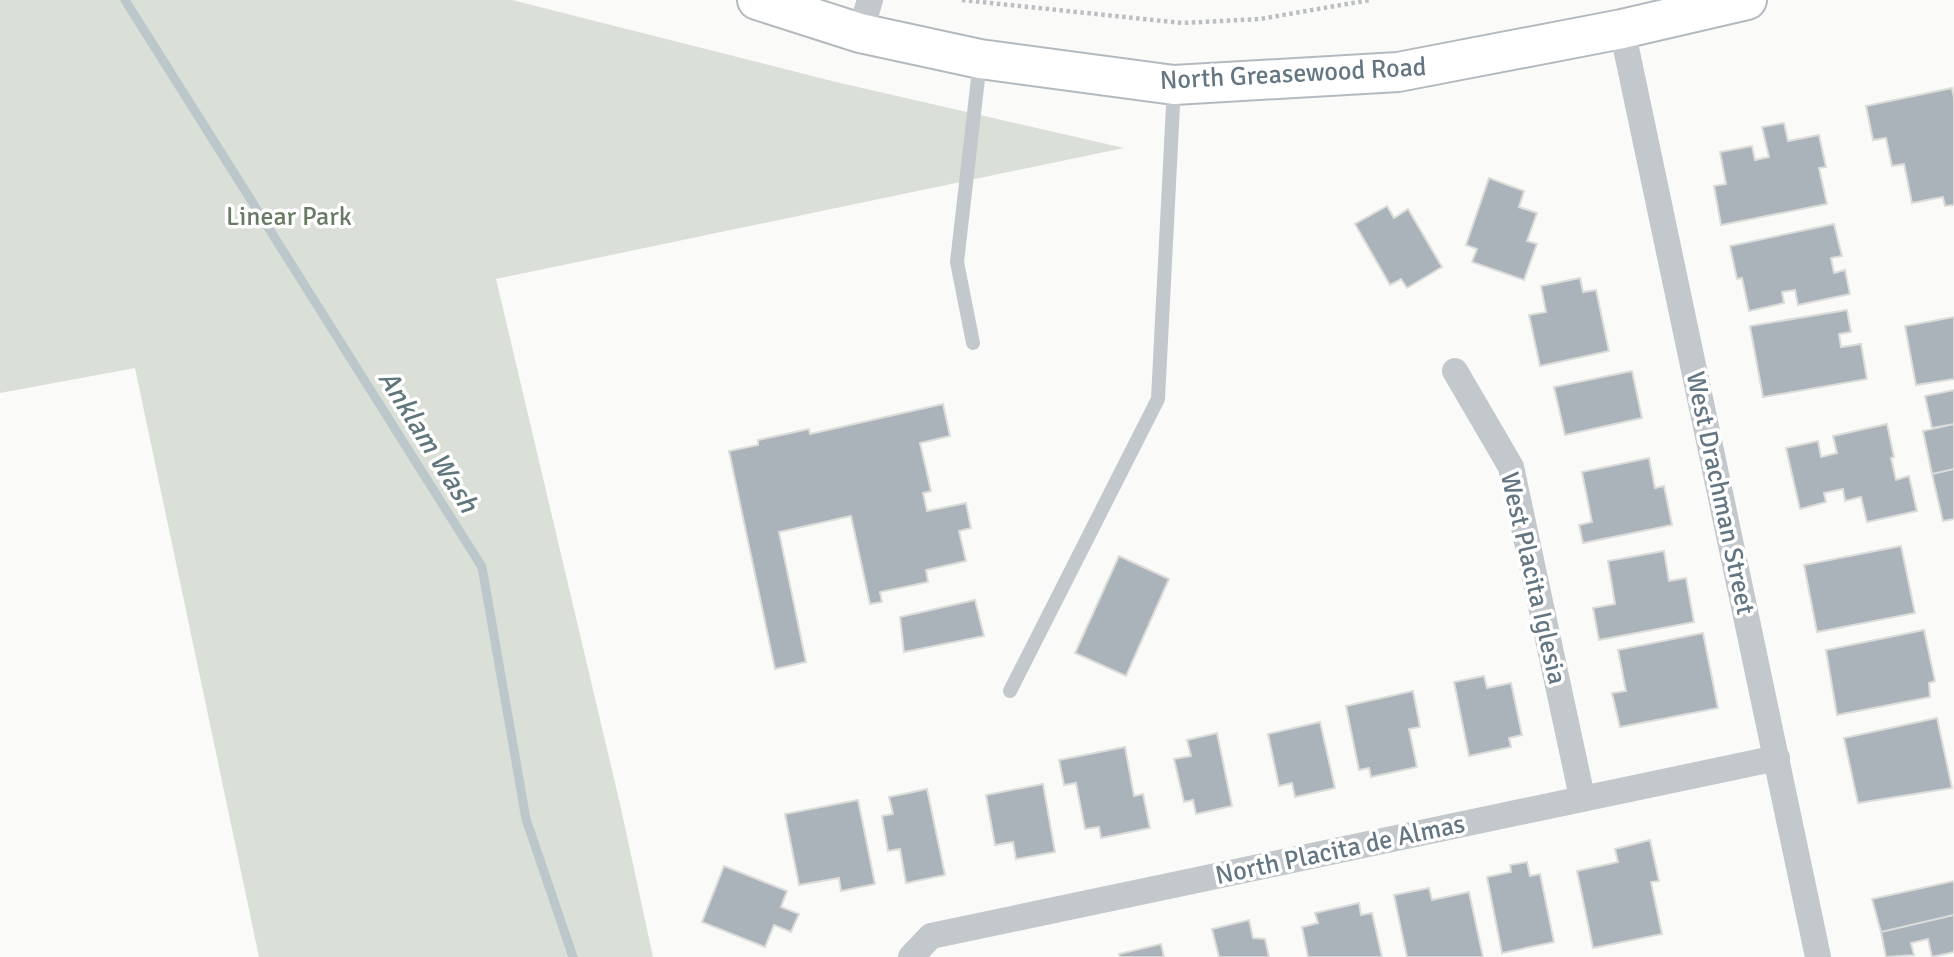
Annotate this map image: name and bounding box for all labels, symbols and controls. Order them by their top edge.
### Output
street label: North Greasewood Road [1159,51,1427,97]
park label: Linear Park [226,201,352,233]
water label: Anklam Wash [371,364,486,520]
street label: West Drachman Street [1679,369,1761,618]
street label: West Placita Iglesia [1493,469,1573,687]
street label: North Placita de Almas [1213,808,1468,892]

